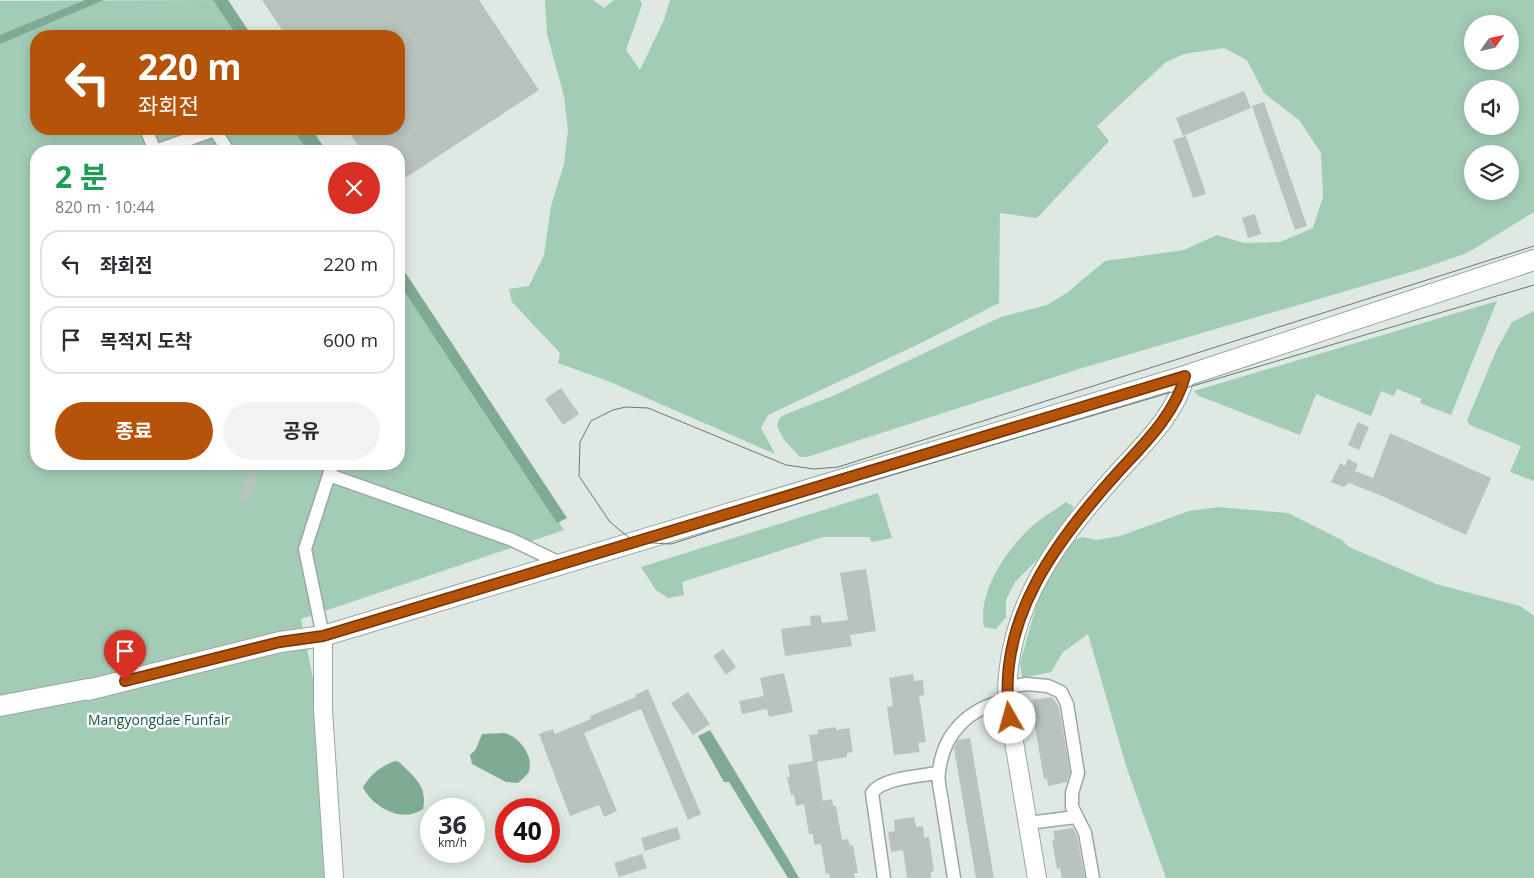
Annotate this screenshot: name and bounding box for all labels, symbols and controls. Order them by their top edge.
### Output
north arrow [1464,15,1519,70]
map controls [1464,15,1519,200]
text: 220 m [138,43,242,90]
icon: left [55,50,120,115]
button: sound [1464,80,1519,135]
text: 좌회전 [138,90,199,120]
button: layers [1464,145,1519,200]
text: 2 분 [55,156,108,197]
button: close [328,162,380,214]
text: 820 m · 10:44 [55,196,155,218]
icon: left [57,250,85,278]
text: 220 m [323,251,378,277]
text: 좌회전 [100,252,152,278]
icon: arrive [57,326,85,354]
text: 600 m [323,327,378,353]
text: 목적지 도착 [100,328,192,354]
button: 종료 [55,402,213,460]
button: 공유 [223,402,380,460]
pin [104,630,146,681]
icon: arrive [111,637,139,665]
position arrow [983,691,1035,743]
park label: Mangyongdae Funfair [88,710,230,729]
speed limit sign: 40 [495,798,560,863]
text: 36 [438,807,467,841]
text: km/h [438,834,467,851]

